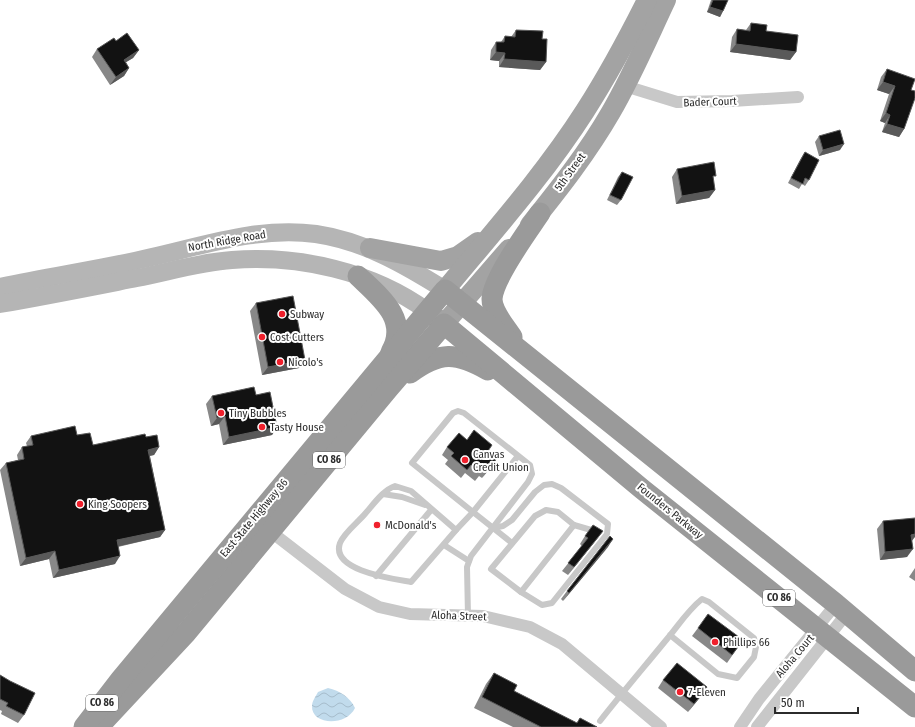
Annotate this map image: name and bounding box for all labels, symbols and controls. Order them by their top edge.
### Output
street label: Bader Court [683,95,737,109]
street label: 5th Street [552,150,588,194]
street label: North Ridge Road [187,228,267,254]
place label: Subway [290,308,324,321]
marker: Subway [277,309,287,319]
place label: Cost Cutters [270,331,324,344]
marker: Cost Cutters [257,332,267,342]
place label: Nicolo's [288,356,323,369]
marker: Nicolo's [275,357,285,367]
place label: Tiny Bubbles [229,407,287,420]
marker: Tiny Bubbles [216,408,226,418]
place label: Tasty House [270,421,324,434]
marker: Tasty House [257,422,267,432]
place label: Canvas Credit Union [473,448,529,474]
road number: CO 86 [313,452,345,468]
marker: Canvas Credit Union [460,455,470,465]
street label: East State Highway 86 [217,476,291,560]
street label: Founders Parkway [635,481,706,542]
place label: King Soopers [88,498,147,511]
marker: King Soopers [75,499,85,509]
place label: McDonald's [385,519,437,532]
marker: McDonald's [372,520,382,530]
road number: CO 86 [763,590,795,606]
street label: Aloha Street [431,609,487,623]
street label: Aloha Court [773,631,817,680]
place label: Phillips 66 [723,636,770,649]
marker: Phillips 66 [710,637,720,647]
place label: 7-Eleven [688,686,726,699]
marker: 7-Eleven [675,687,685,697]
scale bar [775,689,858,715]
road number: CO 86 [86,695,118,711]
text: 50 m [781,696,805,710]

